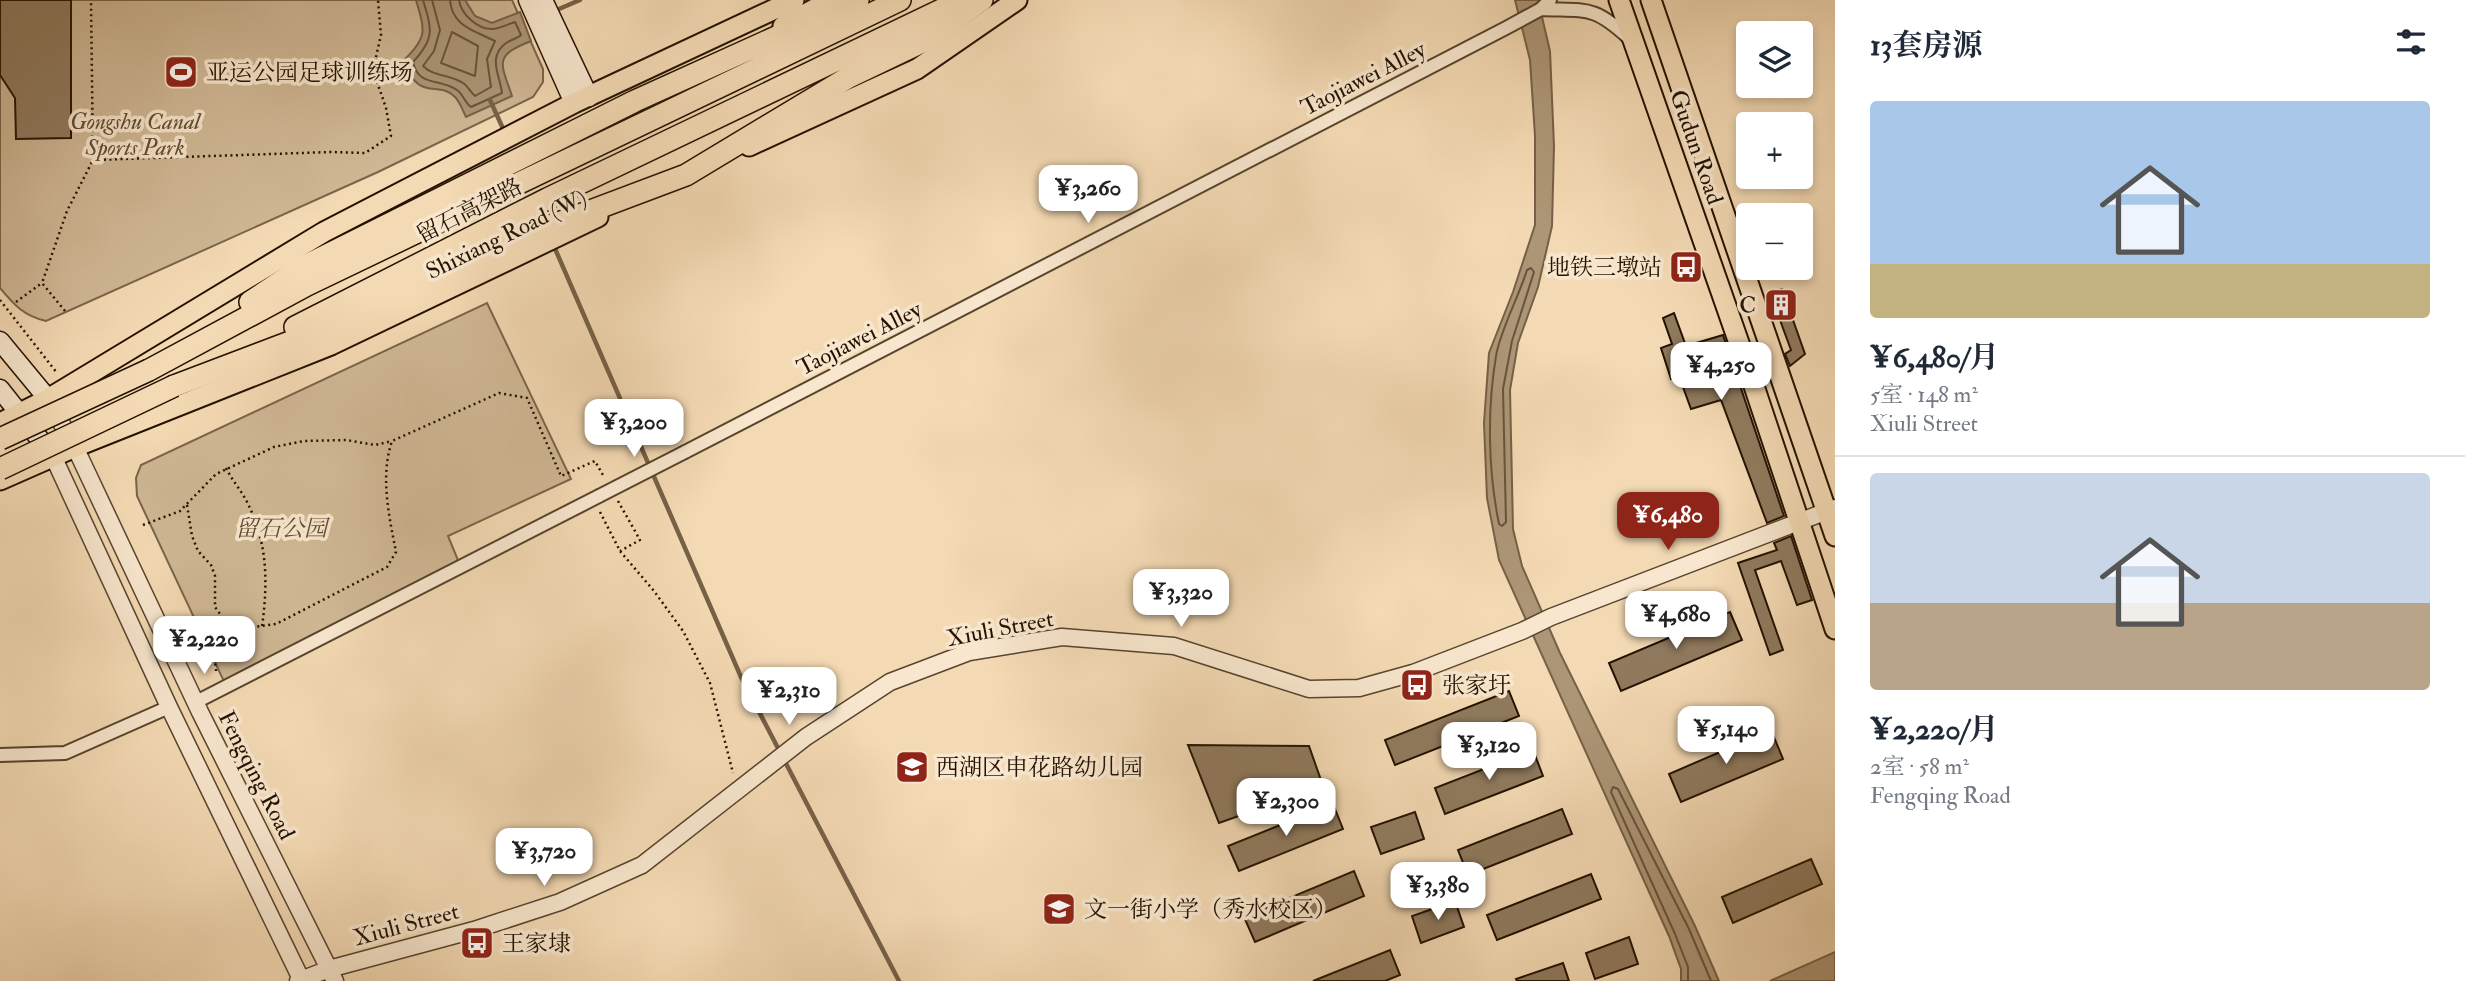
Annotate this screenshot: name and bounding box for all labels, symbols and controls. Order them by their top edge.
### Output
map controls [1736,21,1813,280]
button: layers [1736,21,1813,98]
icon: filters [2392,23,2430,61]
text: 13套房源 [1870,27,1982,64]
street label: Taojiawei Alley [1296,34,1431,122]
sports icon: 亚运公园足球训练场 [162,53,200,91]
place label: 亚运公园足球训练场 [206,58,413,87]
street label: Gudun Road [1663,86,1730,208]
park label: Gongshu Canal Sports Park [70,107,202,162]
button: + [1736,112,1813,189]
icon: home [2087,147,2213,273]
pin: ¥3,260 [1031,166,1145,225]
street label: 留石高架路 [411,171,527,249]
text: ¥3,260 [1055,173,1121,202]
street label: Shixiang Road (W) [421,183,591,286]
button: − [1736,203,1813,280]
bus stop icon: 地铁三墩站 [1667,248,1705,286]
place label: 地铁三墩站 [1547,253,1662,282]
building icon: C [1762,286,1800,324]
place label: C [1739,291,1756,320]
street label: Taojiawei Alley [792,294,927,382]
text: ¥6,480/月 [1870,339,1999,376]
pin: ¥4,250 [1664,342,1778,402]
text: ¥4,250 [1687,350,1755,379]
text: 5室 · 148 m² [1870,380,1978,409]
pin: ¥3,200 [577,400,691,459]
text: ¥3,200 [601,407,667,436]
text: Xiuli Street [1870,409,1978,438]
pin: ¥6,480 [1611,492,1725,552]
text: ¥6,480 [1633,500,1703,529]
park label: 留石公园 [235,514,331,543]
icon: home [2087,519,2213,645]
pin: ¥3,320 [1124,570,1238,629]
text: ¥3,320 [1149,577,1213,606]
pin: ¥4,680 [1619,592,1733,651]
text: ¥4,680 [1641,599,1711,628]
street label: Xiuli Street [944,604,1056,653]
pin: ¥2,220 [147,616,261,676]
text: ¥2,220 [169,624,239,653]
bus stop icon: 张家圩 [1398,666,1436,704]
pin: ¥2,310 [732,668,846,727]
place label: 张家圩 [1442,671,1511,700]
text: ¥2,310 [757,675,821,704]
street label: Fengqing Road [212,706,301,845]
pin: ¥5,140 [1669,706,1783,766]
text: ¥2,220/月 [1870,711,1998,748]
text: ¥5,140 [1694,714,1758,743]
pin: ¥3,120 [1432,722,1546,782]
text: ¥3,120 [1457,730,1521,759]
school or university icon: 西湖区申花路幼儿园 [893,748,931,786]
text: 2室 · 58 m² [1870,752,1969,781]
place label: 西湖区申花路幼儿园 [936,753,1143,782]
pin: ¥2,300 [1229,778,1343,838]
text: Fengqing Road [1870,781,2011,810]
text: ¥2,300 [1253,786,1319,815]
pin: ¥3,720 [487,828,601,888]
text: ¥3,720 [512,836,576,865]
pin: ¥3,380 [1381,862,1495,922]
text: ¥3,380 [1407,870,1470,899]
school or university icon: 文一街小学（秀水校区） [1040,890,1078,928]
place label: 文一街小学（秀水校区） [1084,895,1337,924]
street label: Xiuli Street [350,896,462,952]
bus stop icon: 王家埭 [458,924,496,962]
place label: 王家埭 [502,929,571,958]

